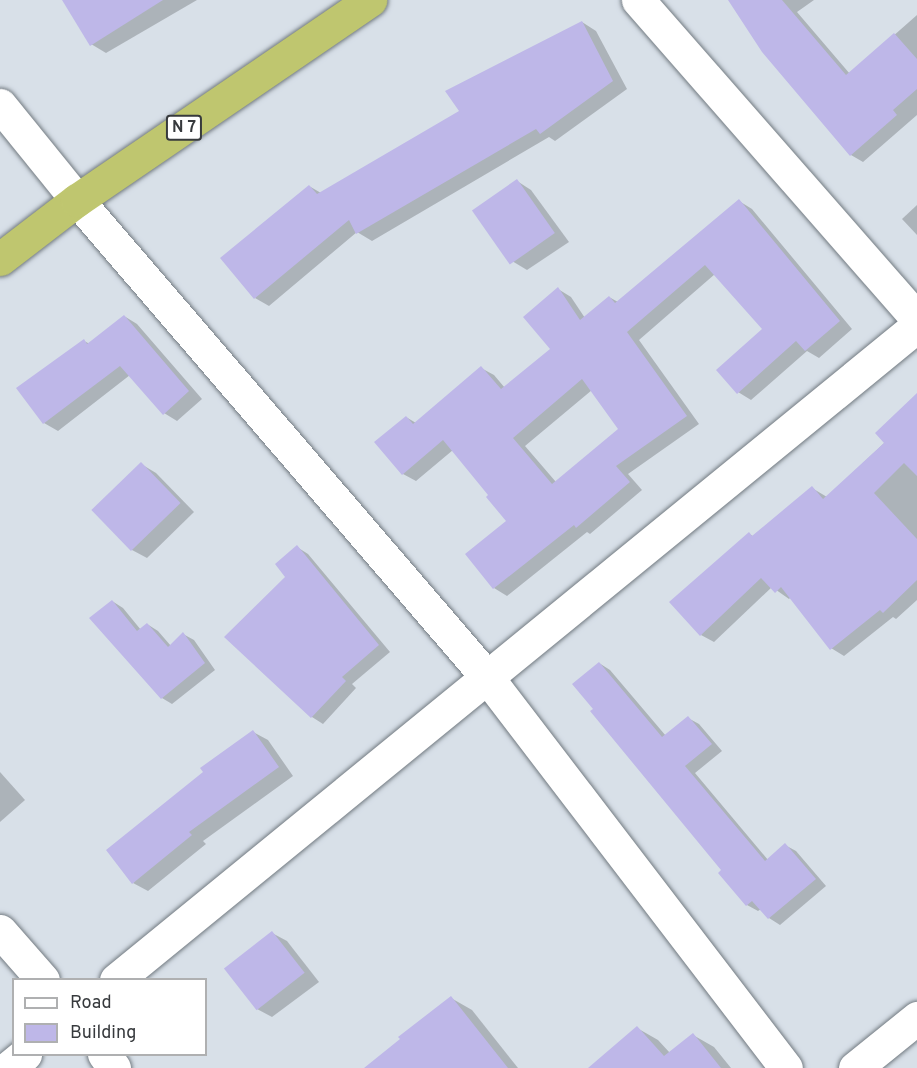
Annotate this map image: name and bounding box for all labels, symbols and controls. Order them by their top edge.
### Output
road number: N 7 [164,115,204,141]
legend [12,978,207,1056]
text: Road [70,992,112,1015]
text: Building [70,1022,136,1045]

